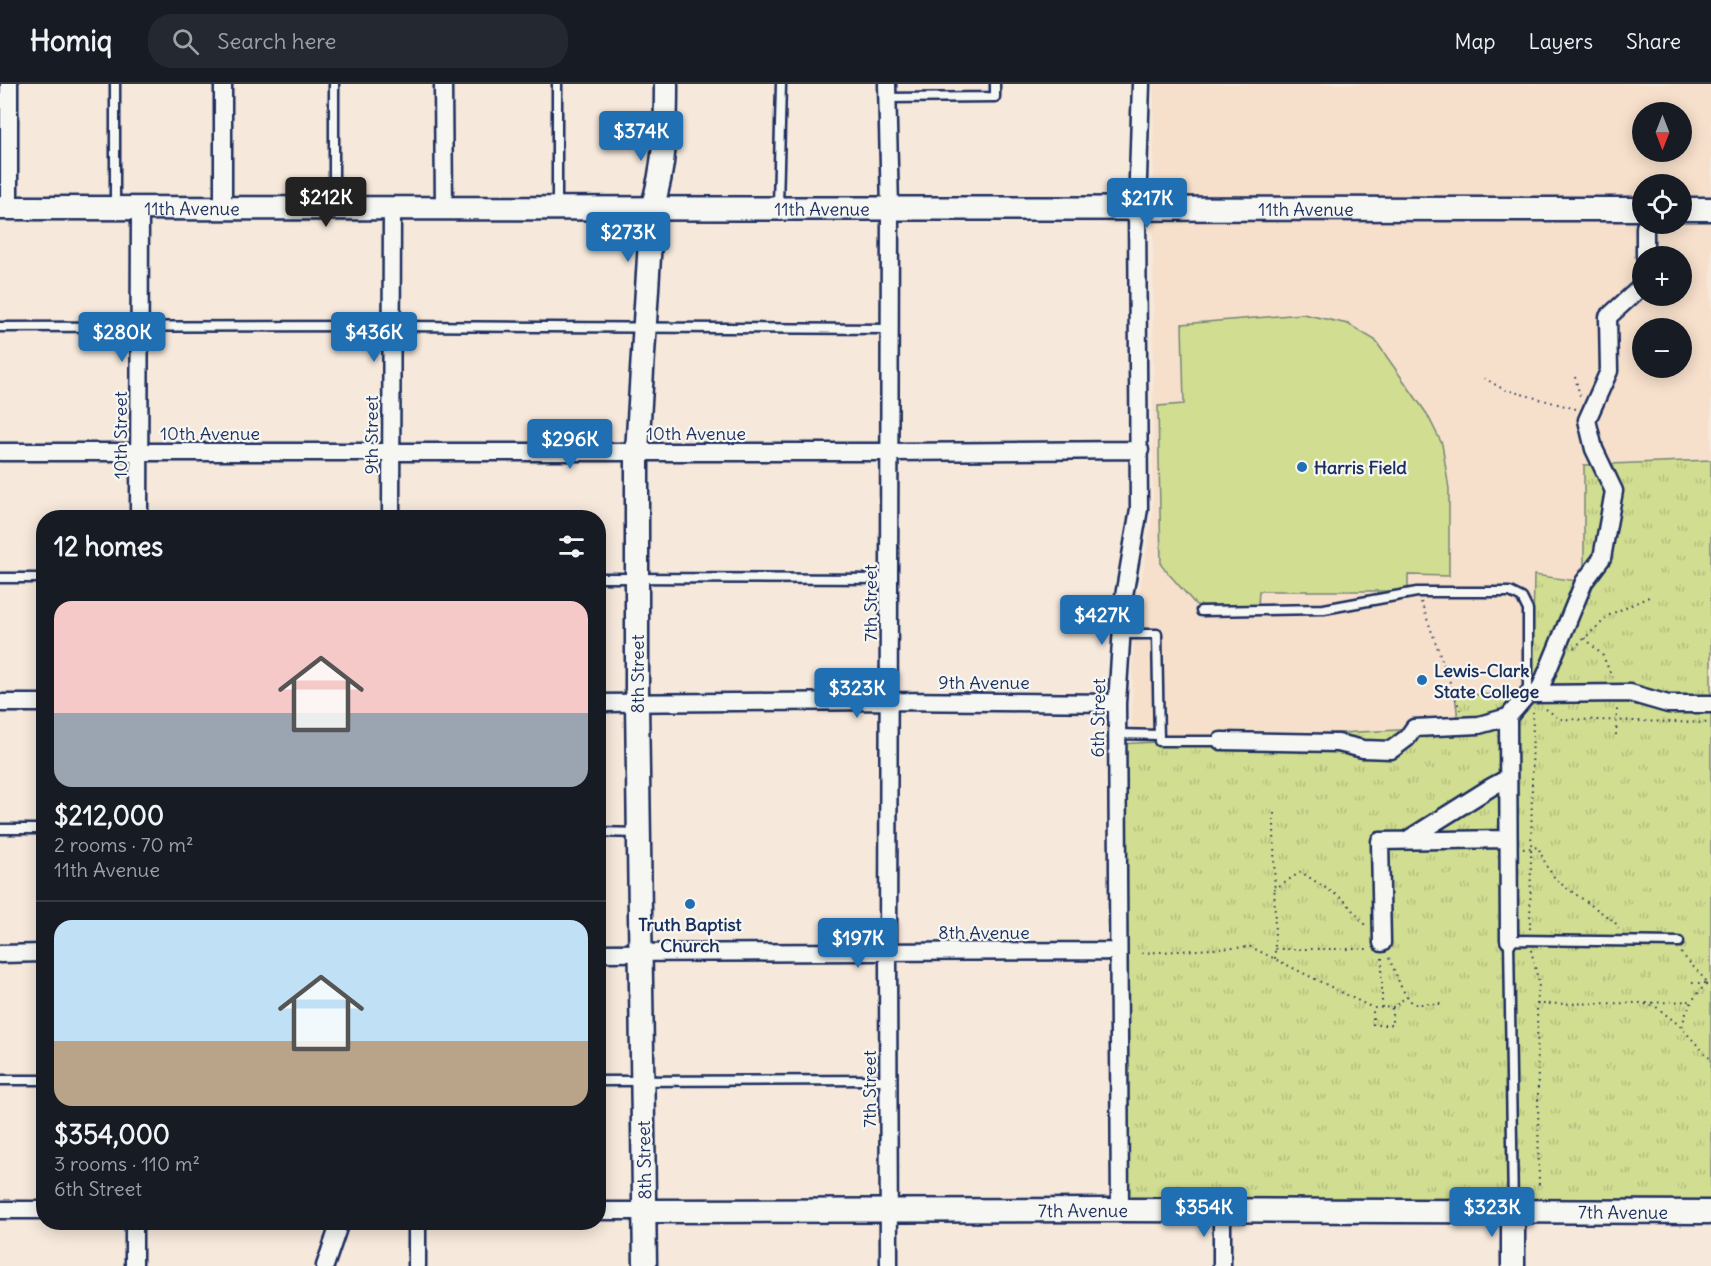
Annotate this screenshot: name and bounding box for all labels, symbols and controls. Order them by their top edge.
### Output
search box [148,14,568,68]
text: Homiq [30,23,112,59]
icon: search [169,25,202,58]
text: Search here [217,27,336,55]
text: Map [1455,28,1495,55]
text: Layers [1528,28,1593,55]
text: Share [1626,28,1681,55]
north arrow [1632,102,1692,162]
map controls [1632,102,1692,378]
pin: $374K [599,111,683,162]
text: $374K [613,118,669,143]
button: locate [1632,174,1692,234]
pin: $212K [284,177,368,228]
pin: $217K [1105,178,1189,229]
text: $212K [299,184,353,209]
text: $217K [1121,185,1173,210]
street label: 11th Avenue [144,197,240,220]
street label: 11th Avenue [774,197,870,220]
street label: 11th Avenue [1258,197,1354,220]
pin: $273K [586,212,670,263]
text: $273K [600,219,656,244]
button: + [1632,246,1692,306]
pin: $280K [80,312,164,363]
pin: $436K [332,312,416,363]
button: − [1632,318,1692,378]
text: $280K [92,319,152,344]
text: $436K [345,319,403,344]
street label: 10th Street [109,391,132,479]
street label: 9th Street [360,395,383,475]
pin: $296K [528,419,612,470]
street label: 10th Avenue [160,422,260,445]
street label: 10th Avenue [646,422,746,445]
text: $296K [541,426,599,451]
place label: Harris Field [1314,456,1407,479]
marker: Harris Field [1295,460,1309,474]
text: 12 homes [54,530,163,563]
icon: filters [555,530,588,563]
street label: 7th Street [859,564,882,642]
pin: $427K [1060,595,1144,646]
text: $427K [1074,602,1130,627]
street label: 8th Street [626,634,649,714]
icon: home [267,640,375,748]
place label: Lewis-Clark State College [1434,659,1539,703]
pin: $323K [815,668,899,719]
street label: 9th Avenue [938,671,1030,694]
marker: Lewis-Clark State College [1415,673,1429,687]
text: $323K [828,675,886,700]
street label: 6th Street [1086,678,1110,758]
text: $212,000 [54,799,164,832]
text: 2 rooms · 70 m² [54,832,194,857]
text: 11th Avenue [54,857,160,882]
marker: Truth Baptist Church [683,897,697,911]
place label: Truth Baptist Church [638,913,743,957]
pin: $197K [816,918,900,969]
street label: 8th Avenue [938,921,1030,944]
text: $197K [832,925,884,950]
icon: home [267,959,375,1067]
street label: 7th Street [858,1050,881,1128]
text: $354,000 [54,1118,170,1151]
street label: 8th Street [632,1120,656,1200]
text: 3 rooms · 110 m² [54,1151,200,1176]
text: 6th Street [54,1176,142,1201]
pin: $354K [1162,1187,1246,1238]
pin: $323K [1450,1187,1534,1238]
text: $354K [1175,1194,1233,1219]
text: $323K [1463,1194,1521,1219]
street label: 7th Avenue [1038,1198,1128,1222]
street label: 7th Avenue [1578,1200,1668,1223]

